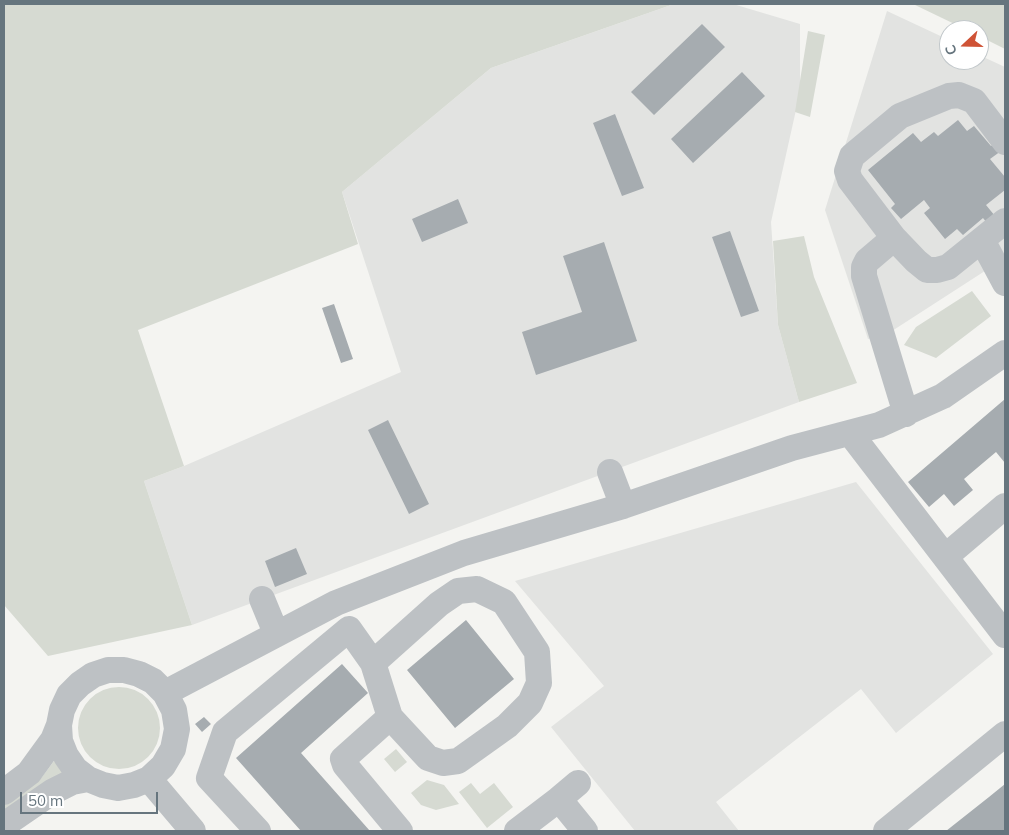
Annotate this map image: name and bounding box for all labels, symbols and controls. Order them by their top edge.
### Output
north arrow [939,20,989,70]
text: С [941,42,961,58]
scale bar [22,782,160,814]
text: 50 m [28,791,63,810]

